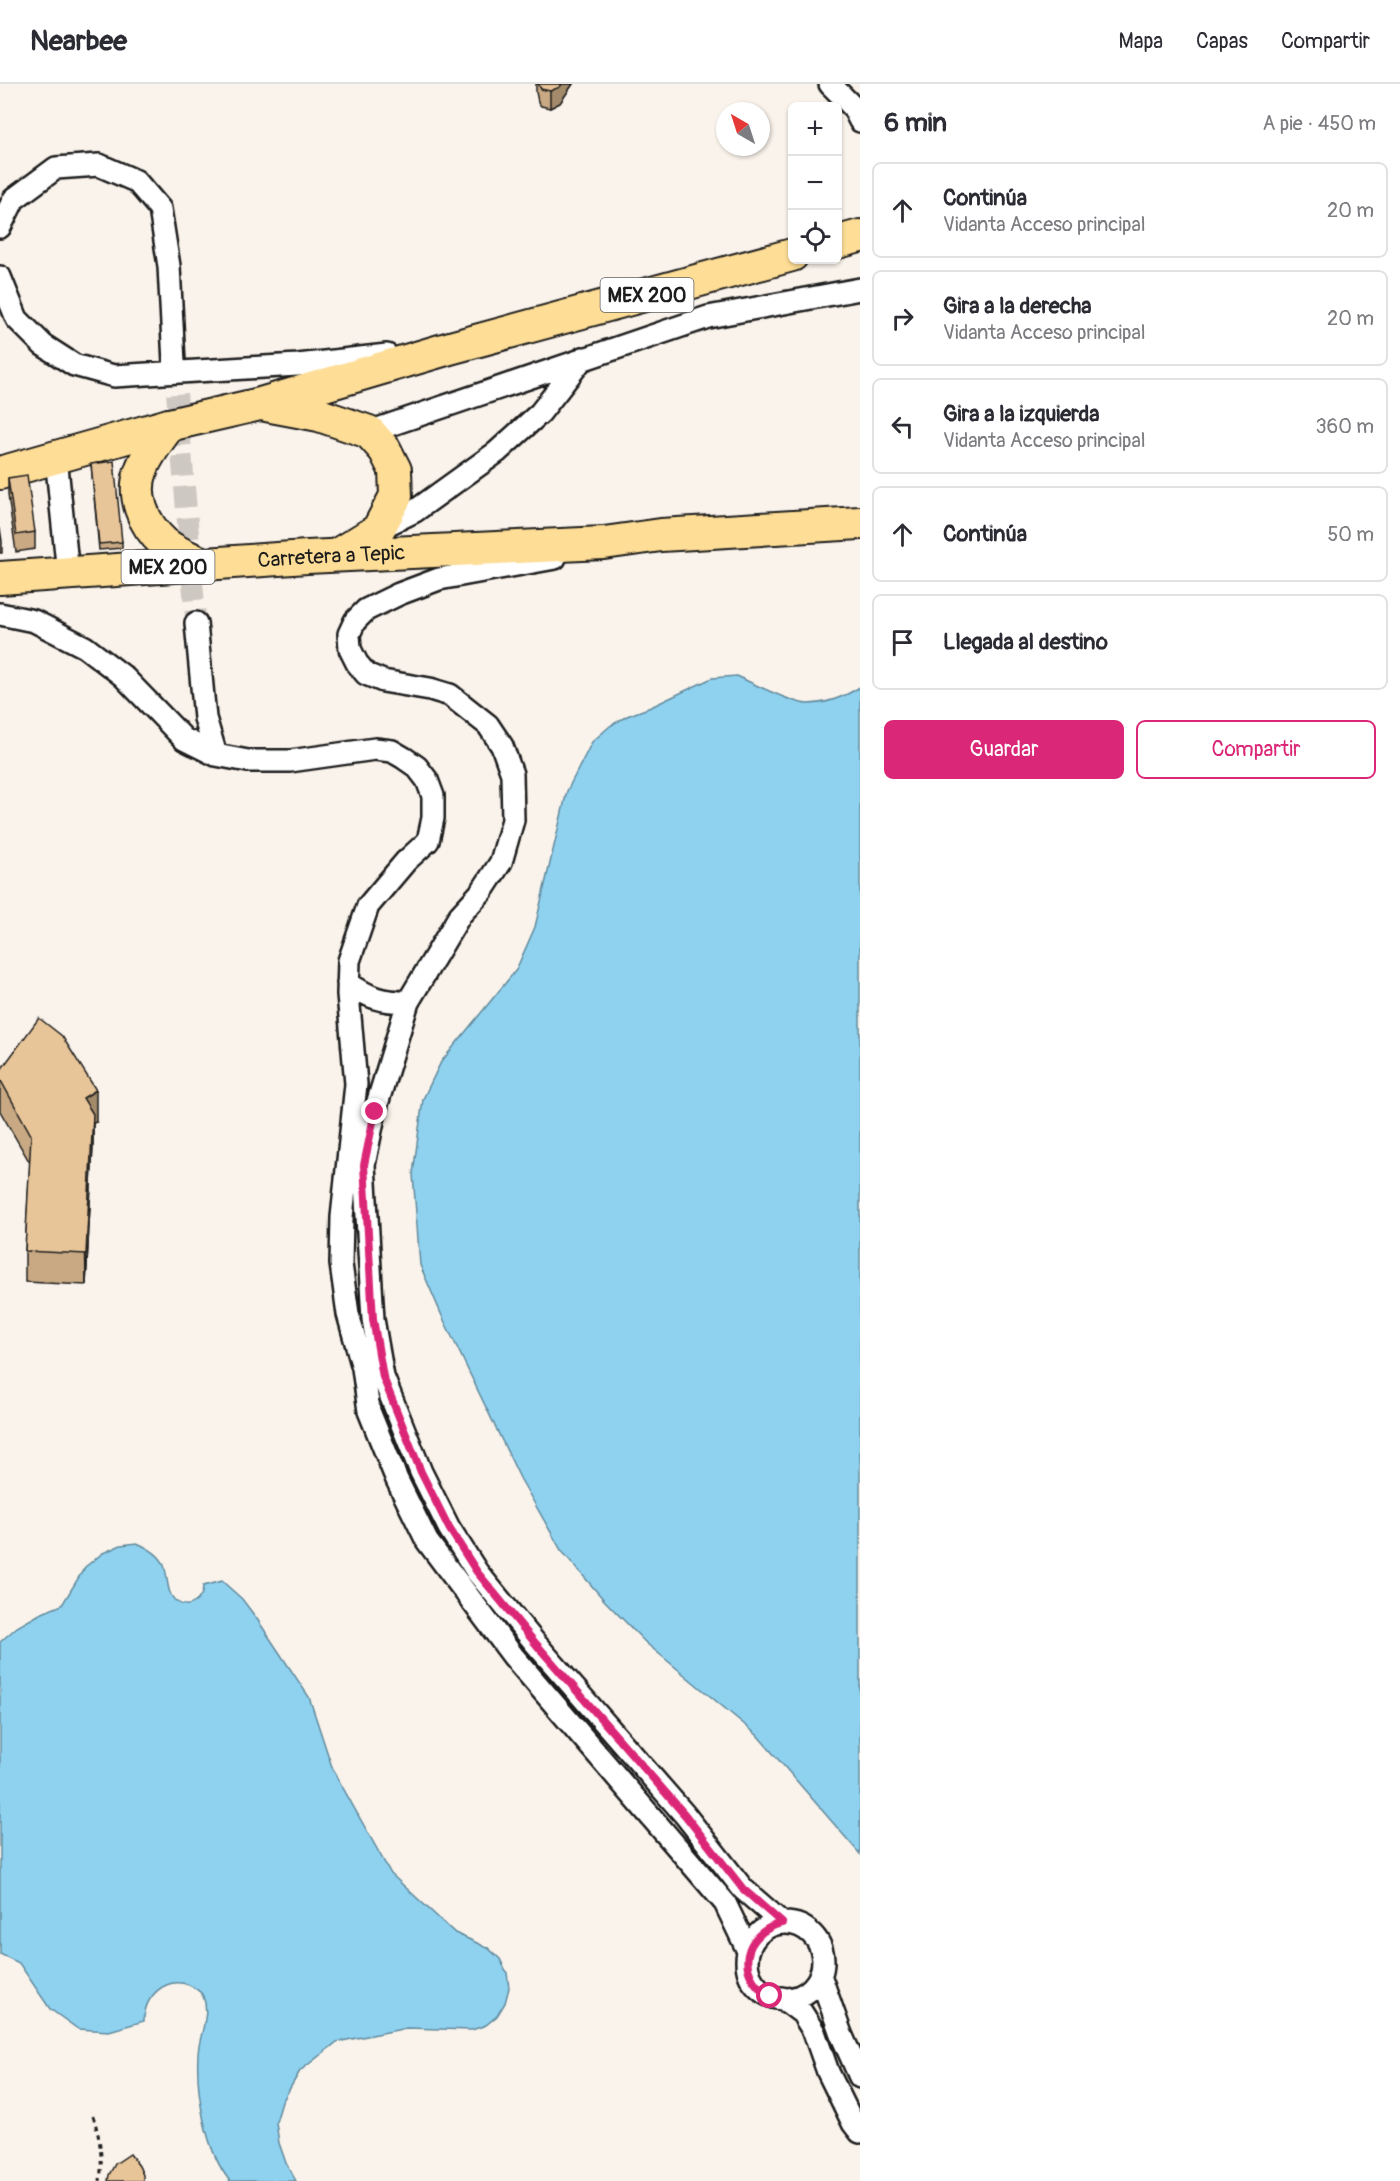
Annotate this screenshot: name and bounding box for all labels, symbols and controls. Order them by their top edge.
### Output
text: Nearbee [30,24,127,59]
text: Mapa [1119,28,1163,55]
text: Capas [1196,28,1248,55]
text: Compartir [1281,28,1370,55]
north arrow [716,102,770,156]
map controls [788,102,842,264]
button: + [788,102,842,156]
text: 6 min [884,107,947,139]
text: A pie · 450 m [1262,111,1376,136]
button: − [788,156,842,210]
text: Continúa [943,184,1027,212]
icon: ahead [886,194,919,227]
text: 20 m [1327,198,1374,223]
button: locate [788,210,842,264]
text: Vidanta Acceso principal [943,212,1146,237]
road number: MEX 200 [600,278,694,312]
text: Gira a la derecha [943,292,1091,320]
icon: right [886,302,919,335]
text: 20 m [1327,306,1374,331]
text: Vidanta Acceso principal [943,320,1146,345]
text: Gira a la izquierda [943,400,1100,428]
icon: left [886,410,919,443]
text: 360 m [1315,414,1374,439]
text: Vidanta Acceso principal [943,428,1146,453]
icon: ahead [886,518,919,551]
text: Continúa [943,520,1027,548]
text: 50 m [1327,522,1374,547]
street label: Carretera a Tepic [257,539,406,574]
road number: MEX 200 [122,550,214,584]
icon: arrive [886,626,919,659]
text: Llegada al destino [943,628,1108,656]
button: Guardar [884,720,1124,779]
button: Compartir [1136,720,1376,779]
route end [361,1098,387,1124]
route start [756,1982,782,2008]

